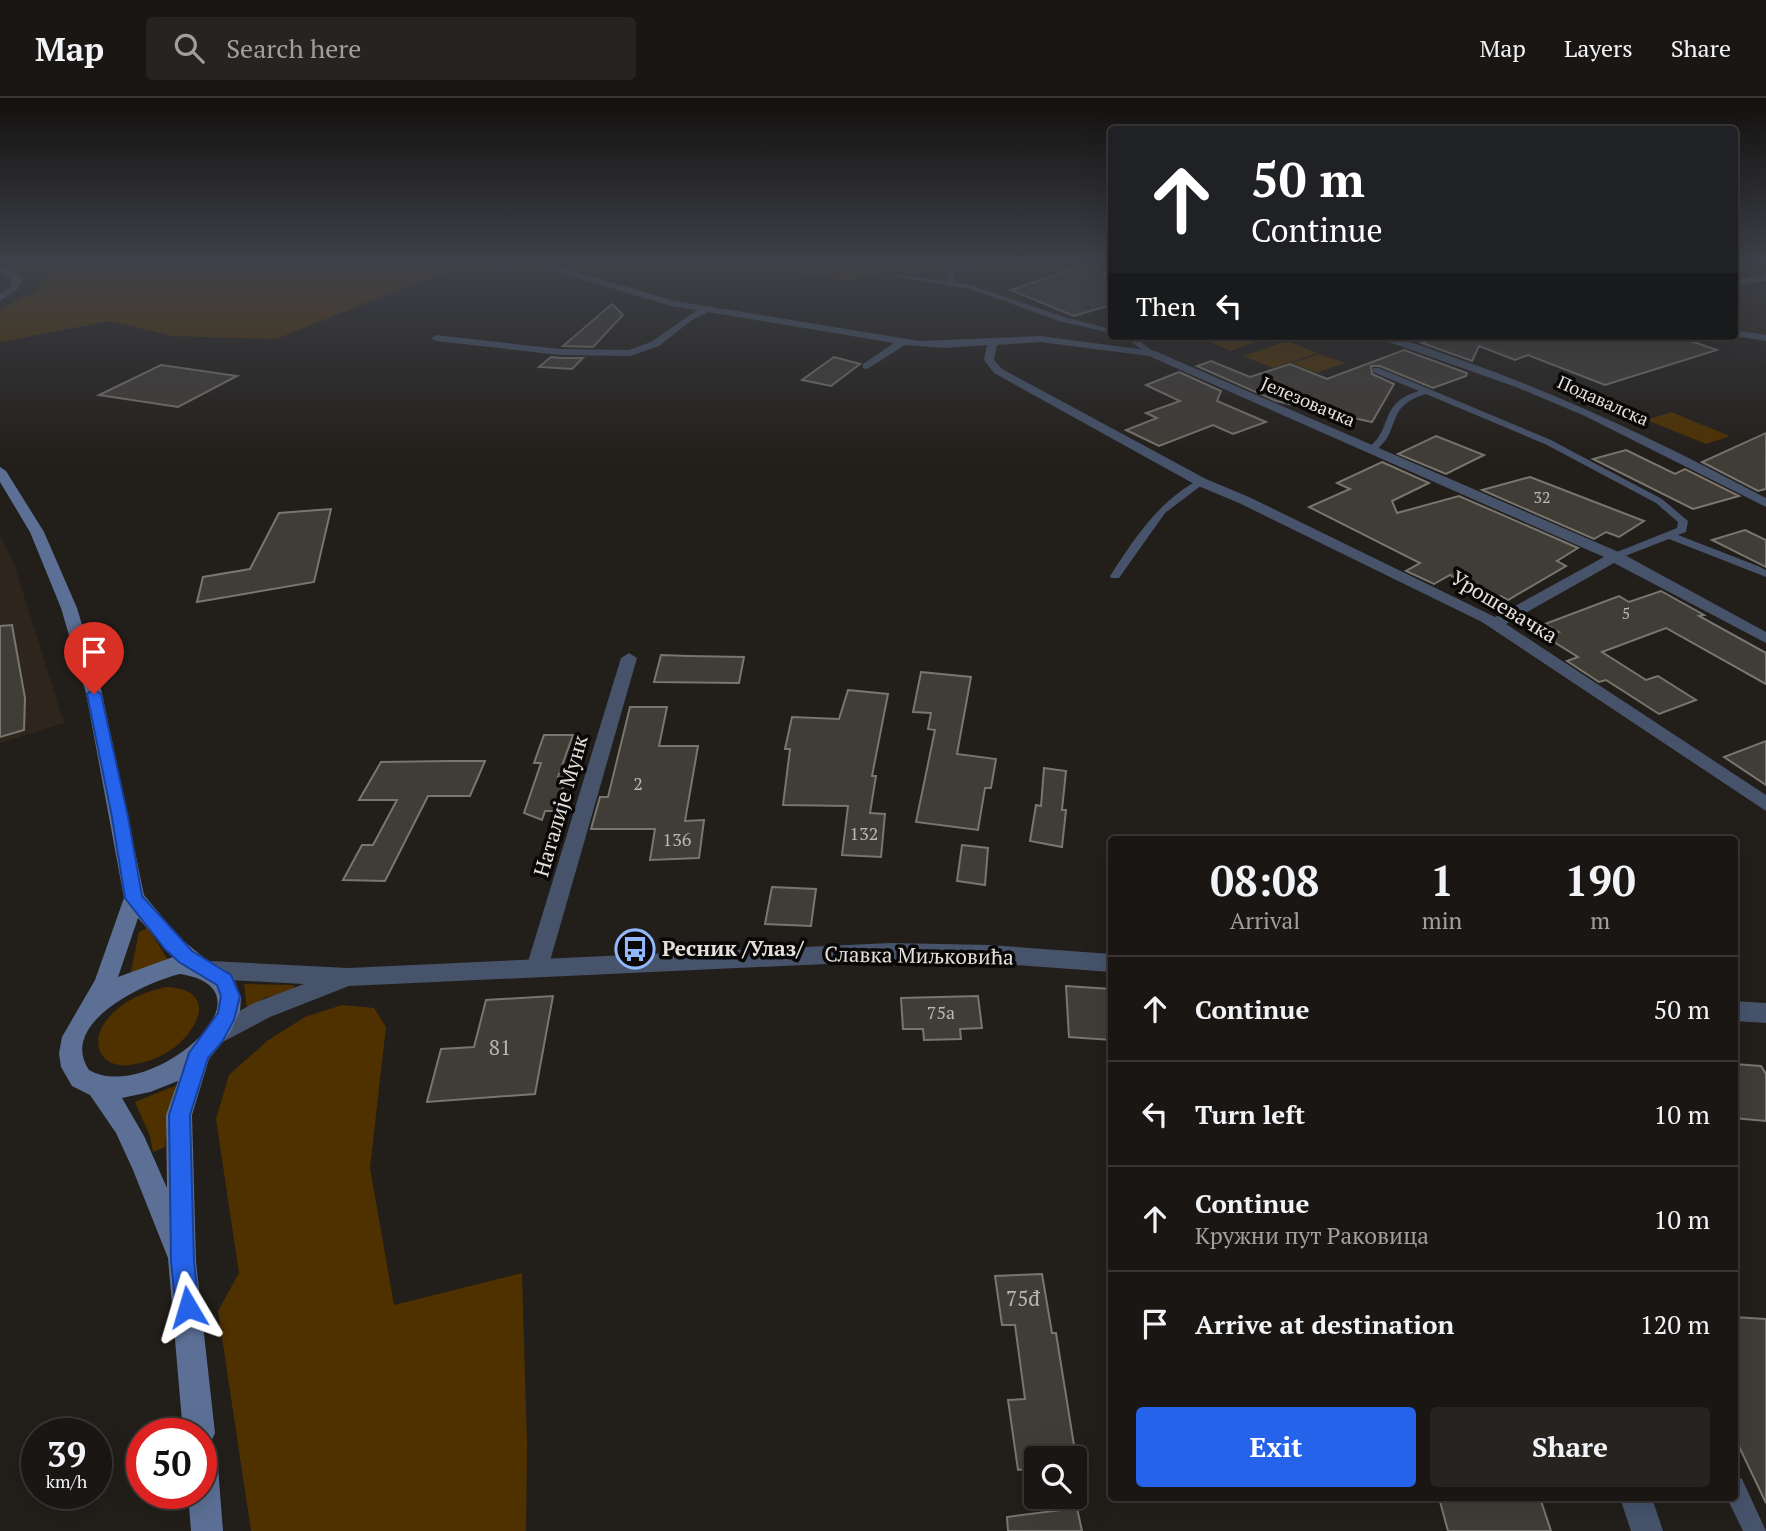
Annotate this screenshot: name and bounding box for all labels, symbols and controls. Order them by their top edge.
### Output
search box [146,17,636,80]
text: Map [35,27,104,70]
icon: search [170,29,208,67]
text: Search here [226,31,361,65]
text: Map [1479,32,1526,64]
text: Layers [1564,32,1633,64]
text: Share [1671,32,1731,64]
text: 50 m [1251,146,1365,211]
icon: ahead [1136,154,1227,245]
text: Continue [1251,209,1383,251]
icon: left [1210,287,1248,325]
text: Then [1136,289,1196,323]
street label: Подавалска [1554,369,1653,431]
street label: Јелезовачка [1258,371,1359,432]
house number: 32 [1533,486,1551,508]
street label: Урошевачка [1446,563,1563,649]
house number: 5 [1622,602,1630,624]
pin [64,622,124,694]
icon: arrive [75,633,113,671]
street label: Наталије Мунк [526,731,594,880]
house number: 2 [633,771,643,795]
house number: 132 [850,821,878,845]
house number: 136 [663,827,692,851]
text: 08:08 [1210,852,1320,908]
text: 1 [1430,852,1454,908]
text: 190 [1565,852,1636,908]
text: Arrival [1230,905,1300,936]
text: min [1422,905,1462,936]
text: m [1590,905,1610,936]
bus stop icon: Ресник /Улаз/ [614,928,656,970]
place label: Ресник /Улаз/ [662,934,804,962]
street label: Славка Миљковића [824,939,1014,971]
icon: ahead [1136,990,1174,1028]
text: Continue [1195,992,1309,1026]
text: 50 m [1654,992,1710,1026]
house number: 75a [927,1000,955,1024]
house number: 81 [489,1033,511,1061]
icon: left [1136,1095,1174,1133]
text: Turn left [1195,1097,1305,1131]
text: 10 m [1654,1097,1710,1131]
text: Continue [1195,1186,1309,1220]
icon: ahead [1136,1200,1174,1238]
text: 10 m [1654,1202,1710,1236]
text: Кружни пут Раковица [1195,1220,1429,1251]
position arrow [151,1270,225,1344]
house number: 75đ [1006,1284,1040,1312]
icon: arrive [1136,1305,1174,1343]
text: Arrive at destination [1195,1307,1454,1341]
text: 120 m [1640,1307,1710,1341]
button: Exit [1136,1407,1416,1487]
button: Share [1430,1407,1710,1487]
speed limit sign: 50 [126,1418,217,1509]
text: 39 [47,1431,86,1477]
map controls [1024,1446,1087,1509]
button: search [1024,1446,1087,1509]
text: km/h [46,1469,87,1493]

